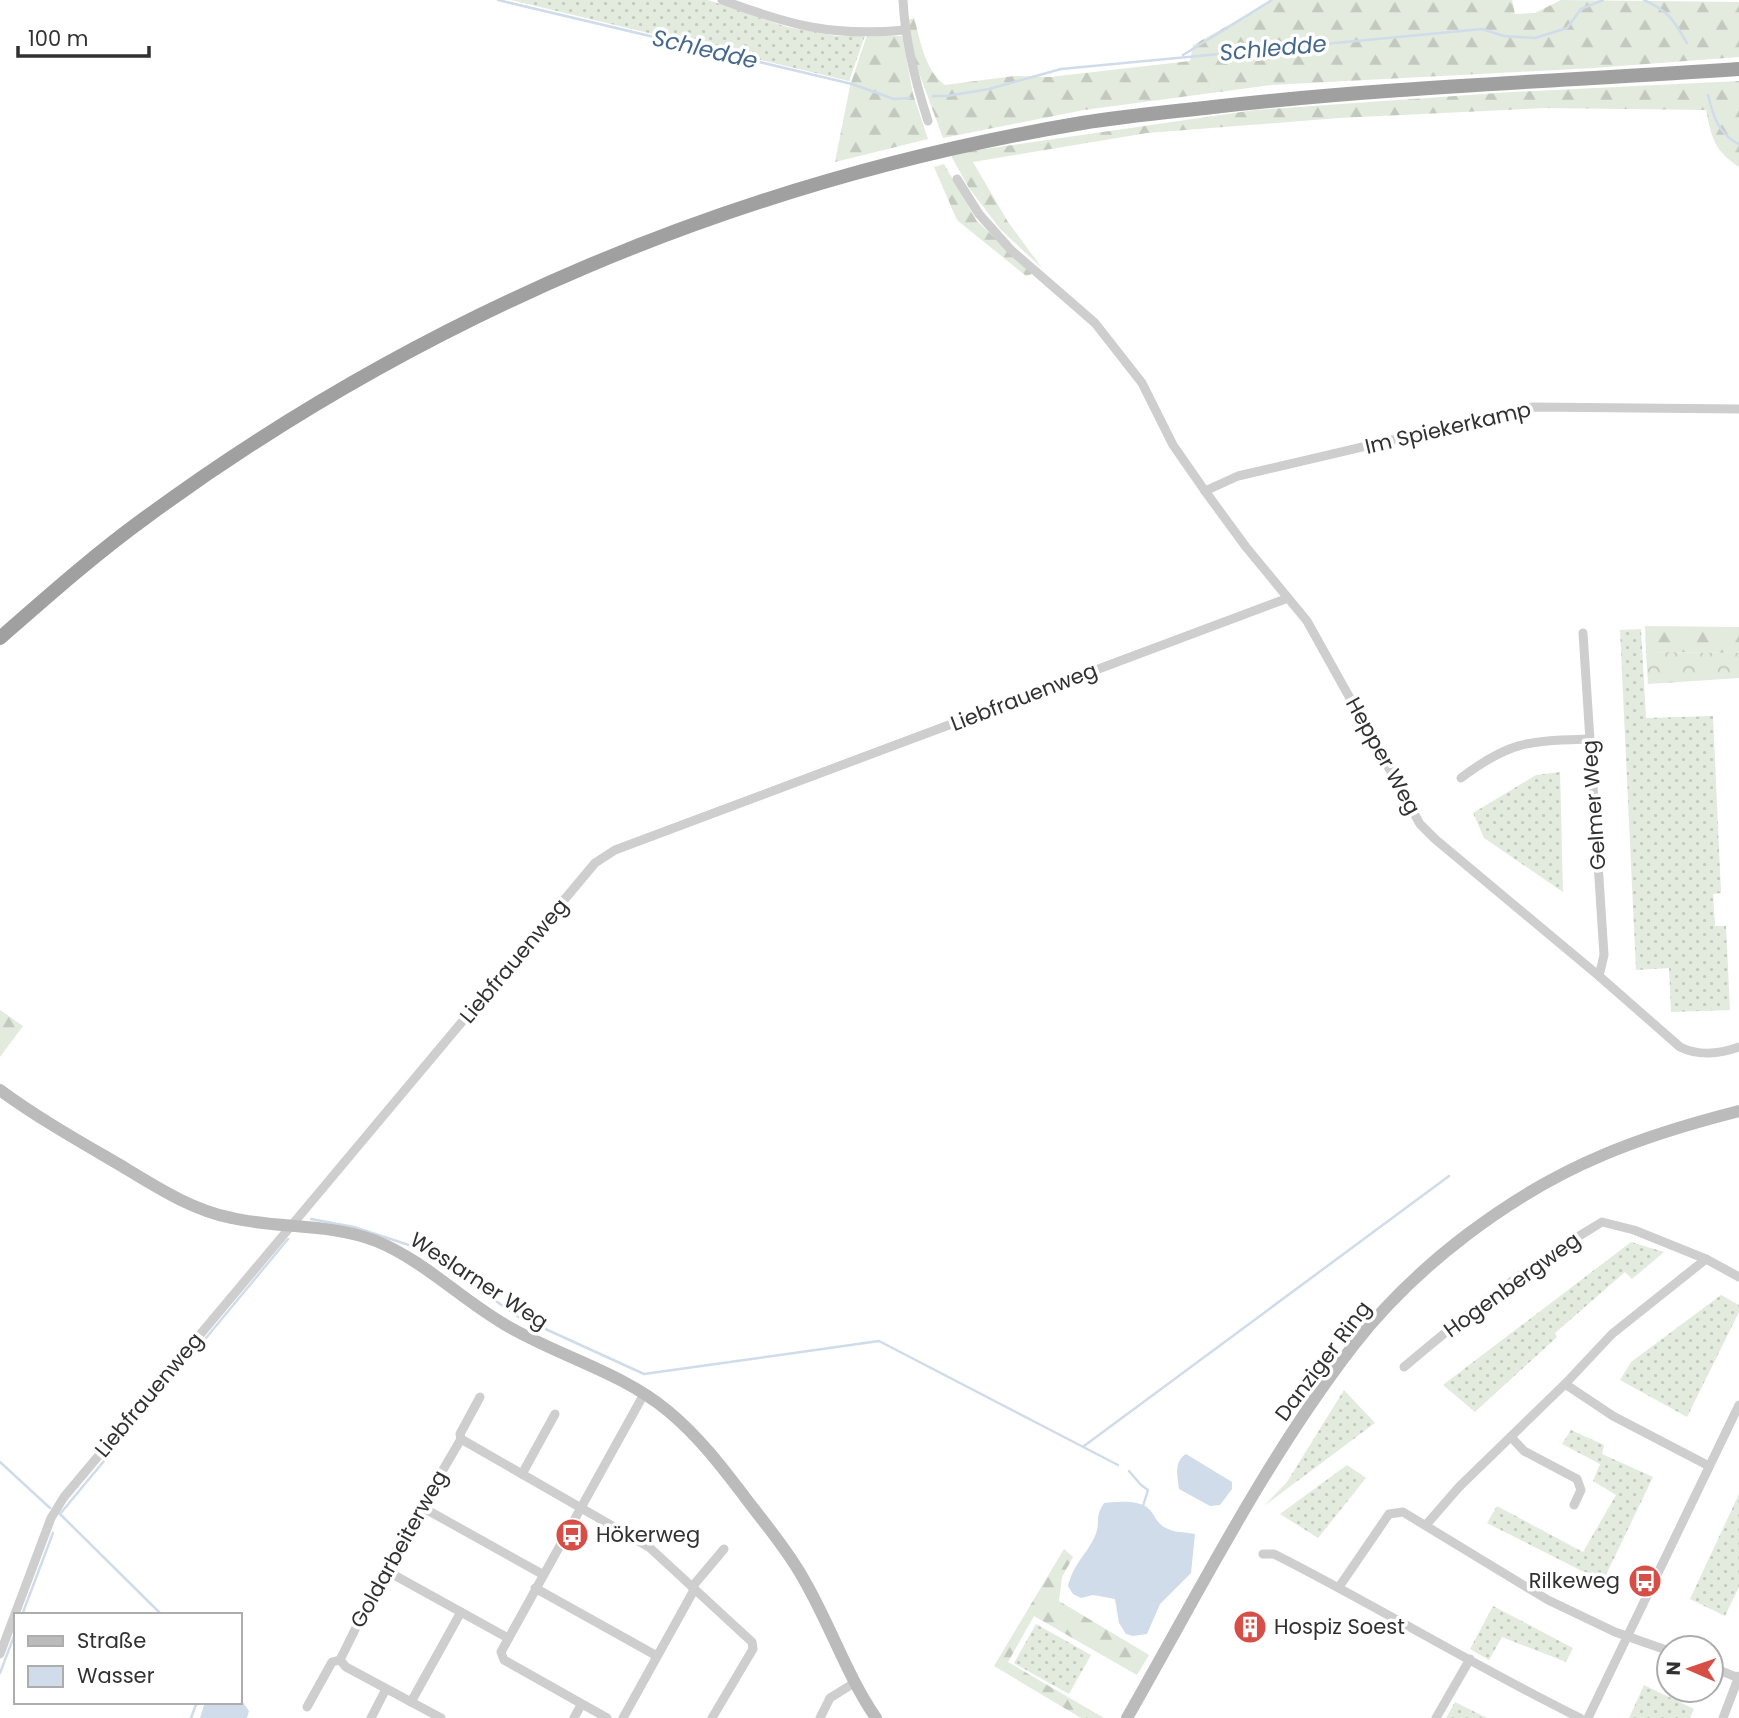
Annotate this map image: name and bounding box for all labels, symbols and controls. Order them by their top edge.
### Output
scale bar [18,14,149,58]
water label: Schledde [649,21,761,77]
text: 100 m [28,24,88,53]
water label: Schledde [1218,27,1328,69]
street label: Im Spiekerkamp [1362,394,1534,461]
street label: Liebfrauenweg [946,655,1101,738]
street label: Hepper Weg [1339,692,1428,820]
street label: Gelmer Weg [1574,739,1613,871]
street label: Liebfrauenweg [453,892,574,1029]
street label: Weslarner Weg [405,1225,554,1336]
street label: Hogenbergweg [1438,1225,1586,1344]
street label: Danziger Ring [1268,1295,1377,1427]
street label: Liebfrauenweg [88,1326,209,1463]
street label: Goldarbeiterweg [343,1465,454,1633]
bus stop icon: Hökerweg [553,1516,591,1554]
place label: Hökerweg [596,1520,700,1549]
bus stop icon: Rilkeweg [1626,1562,1664,1600]
place label: Rilkeweg [1529,1566,1620,1595]
building icon: Hospiz Soest [1231,1608,1269,1646]
place label: Hospiz Soest [1274,1612,1405,1641]
legend [14,1613,242,1704]
text: Straße [77,1626,146,1655]
north arrow [1655,1634,1725,1704]
text: Wasser [77,1661,155,1690]
text: N [1660,1661,1687,1676]

